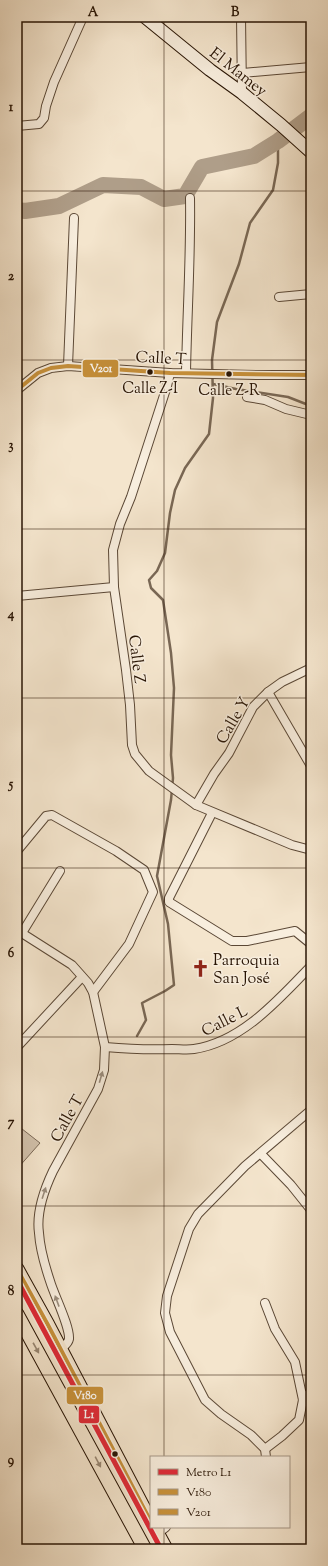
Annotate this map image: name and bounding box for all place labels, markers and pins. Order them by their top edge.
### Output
marker: Calle Z-I [145,367,155,377]
marker: Calle Z-R [224,369,234,379]
place label: Calle Z-I [122,379,178,400]
place label: Calle Z-R [198,381,260,402]
place label: Parroquia San José [213,950,280,991]
church icon: Parroquia San José [190,958,210,978]
unlabelled marker [110,1449,120,1459]

